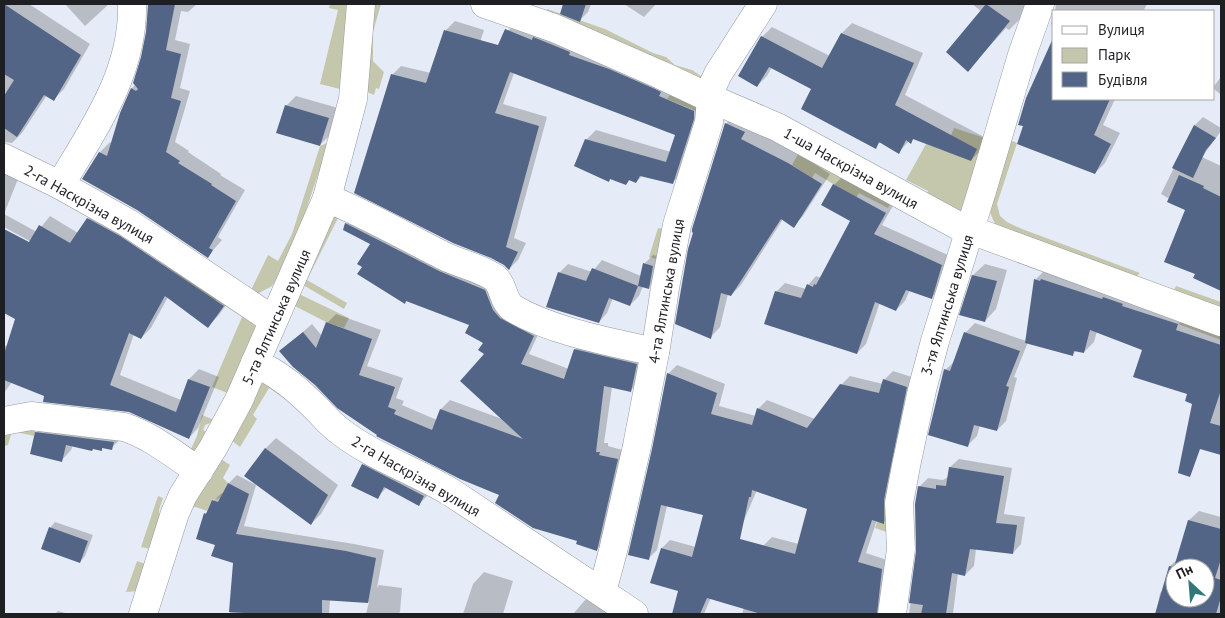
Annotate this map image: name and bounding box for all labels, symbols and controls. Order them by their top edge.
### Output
legend [1052,10,1215,100]
text: Вулиця [1098,20,1145,39]
text: Парк [1098,45,1131,64]
text: Будівля [1098,70,1147,89]
street label: 1-ша Наскрізна вулиця [780,123,922,213]
street label: 2-га Наскрізна вулиця [21,160,157,248]
street label: 4-та Ялтинська вулиця [644,217,688,365]
street label: 3-тя Ялтинська вулиця [917,232,977,378]
street label: 5-та Ялтинська вулиця [237,246,315,388]
street label: 2-га Наскрізна вулиця [348,431,484,521]
north arrow [1165,558,1215,608]
text: Пн [1173,560,1196,583]

